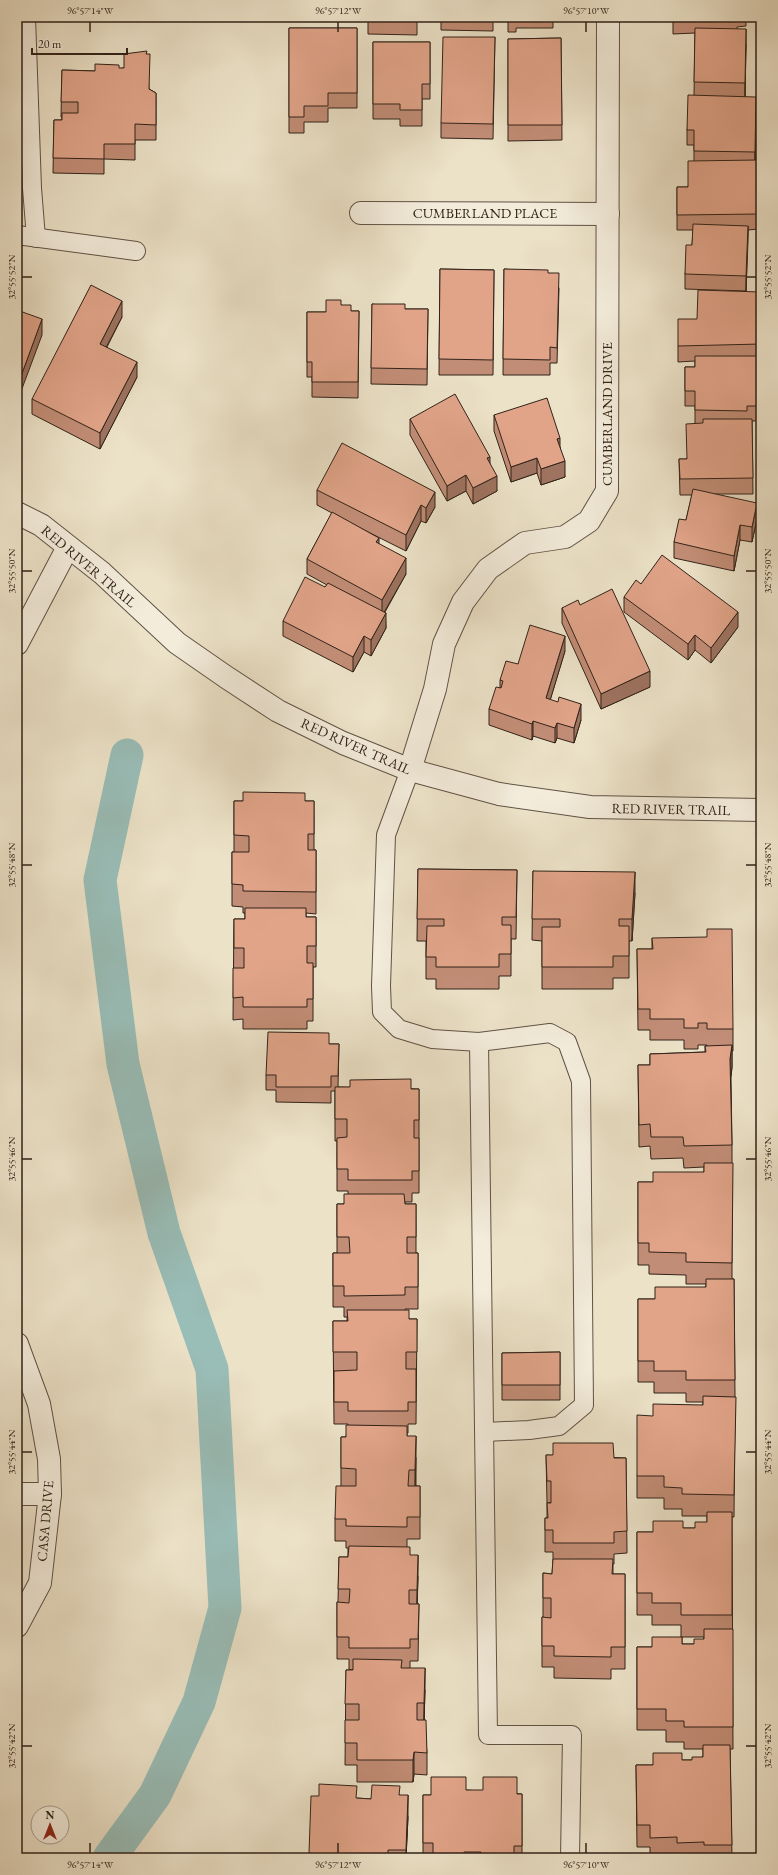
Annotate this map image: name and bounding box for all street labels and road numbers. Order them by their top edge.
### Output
street label: CUMBERLAND PLACE [413,204,557,222]
street label: CUMBERLAND DRIVE [598,342,616,486]
street label: RED RIVER TRAIL [38,521,141,612]
street label: RED RIVER TRAIL [298,714,415,779]
street label: RED RIVER TRAIL [612,799,731,819]
street label: CASA DRIVE [32,1480,58,1562]

